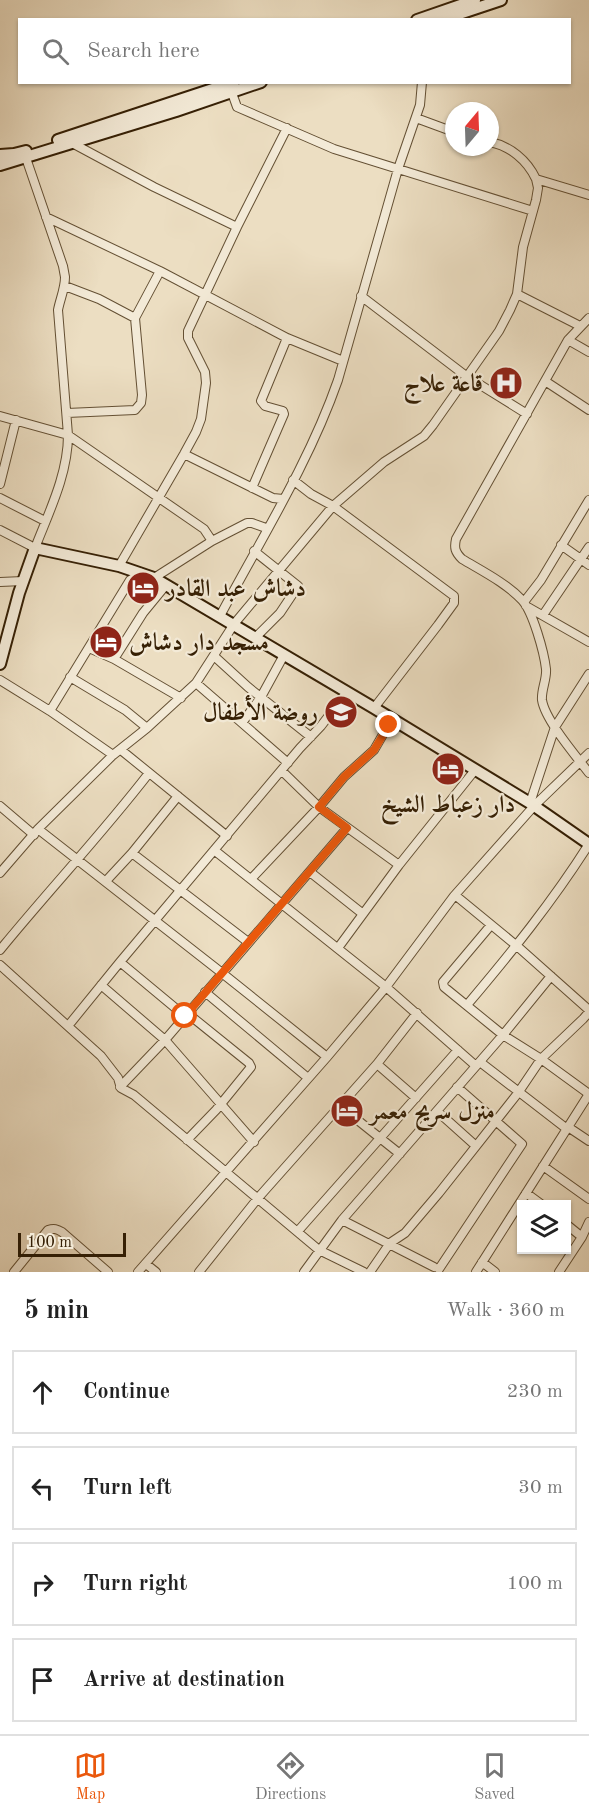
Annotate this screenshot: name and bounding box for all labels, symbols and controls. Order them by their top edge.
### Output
search box [18,18,571,84]
icon: search [39,35,72,68]
text: Search here [87,40,200,62]
north arrow [445,102,499,156]
hospital icon: قاعة علاج [488,365,524,401]
place label: قاعة علاج [403,372,483,405]
hotel icon: دشاش عبد القادر [125,570,161,606]
place label: دشاش عبد القادر [163,577,306,602]
hotel icon: مسجد دار دشاش [88,624,124,660]
place label: مسجد دار دشاش [129,631,269,656]
place label: روضة الأطفال [203,694,318,727]
school or university icon: روضة الأطفال [323,694,359,730]
route end [375,711,401,737]
hotel icon: دار زعباط الشيخ [430,751,466,787]
place label: دار زعباط الشيخ [381,793,515,826]
route start [171,1002,197,1028]
hotel icon: منزل سريح معمر [329,1093,365,1129]
place label: منزل سريح معمر [367,1100,495,1131]
map controls [517,1200,571,1254]
button: layers [517,1200,571,1254]
scale bar [18,1230,126,1258]
text: 100 m [27,1235,72,1251]
text: 5 min [24,1298,89,1324]
text: Walk · 360 m [446,1301,565,1321]
icon: ahead [26,1376,59,1409]
text: Continue [83,1381,170,1403]
text: 230 m [507,1382,563,1402]
icon: left [26,1472,59,1505]
text: Turn left [83,1477,172,1499]
text: 30 m [518,1478,563,1498]
icon: right [26,1568,59,1601]
text: Turn right [83,1573,187,1595]
text: 100 m [507,1574,563,1594]
icon: arrive [26,1664,59,1697]
text: Arrive at destination [83,1669,285,1691]
tab: Map [74,1749,107,1805]
tab: Directions [255,1749,326,1805]
tab: Saved [474,1749,515,1805]

